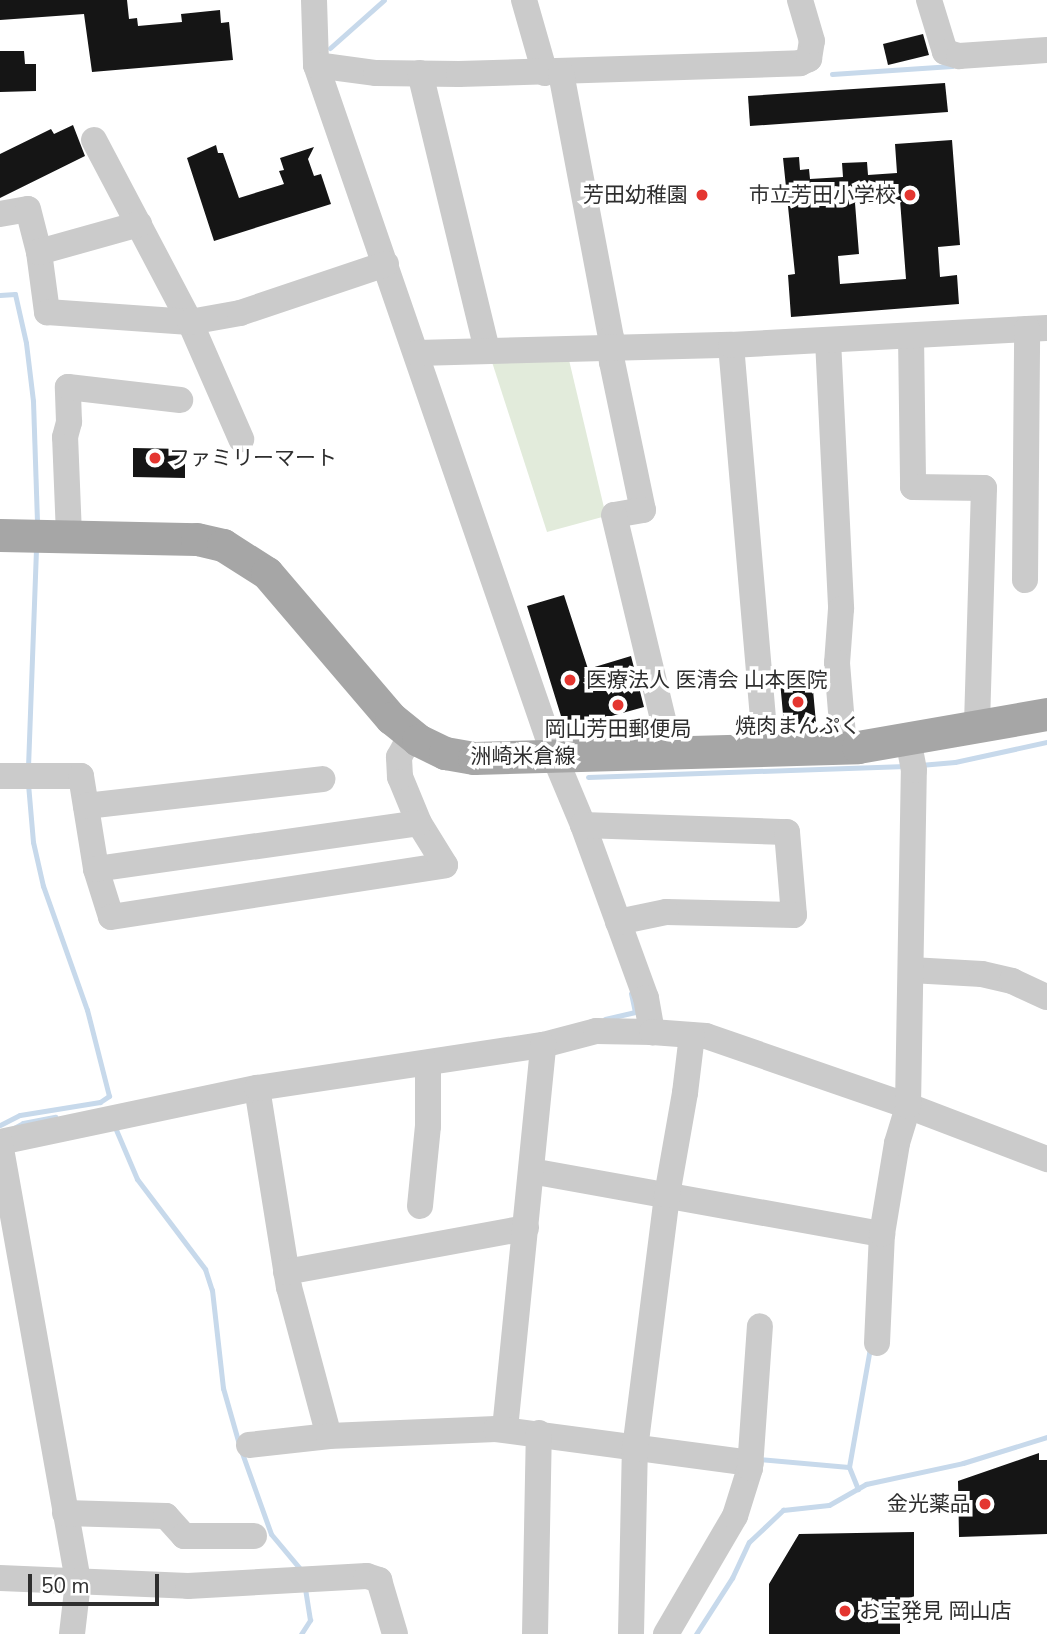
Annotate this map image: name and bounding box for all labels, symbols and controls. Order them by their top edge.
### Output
place label: 芳田幼稚園 [583,182,688,208]
place label: 市立芳田小学校 [749,182,896,208]
marker: 芳田幼稚園 [694,187,710,203]
marker: 市立芳田小学校 [902,187,918,203]
place label: ファミリーマート [169,445,337,471]
marker: ファミリーマート [147,450,163,466]
place label: 医療法人 医清会 山本医院 [586,667,828,693]
marker: 医療法人 医清会 山本医院 [560,670,580,690]
marker: 焼肉まんぷく [790,694,806,710]
marker: 岡山芳田郵便局 [610,697,626,713]
place label: 焼肉まんぷく [735,713,861,739]
place label: 岡山芳田郵便局 [545,716,691,742]
street label: 洲崎米倉線 [471,743,575,769]
place label: 金光薬品 [887,1491,971,1517]
marker: 金光薬品 [977,1496,993,1512]
scale bar [32,1560,163,1604]
text: 50 m [41,1572,90,1600]
place label: お宝発見 岡山店 [859,1598,1011,1624]
marker: お宝発見 岡山店 [837,1603,853,1619]

